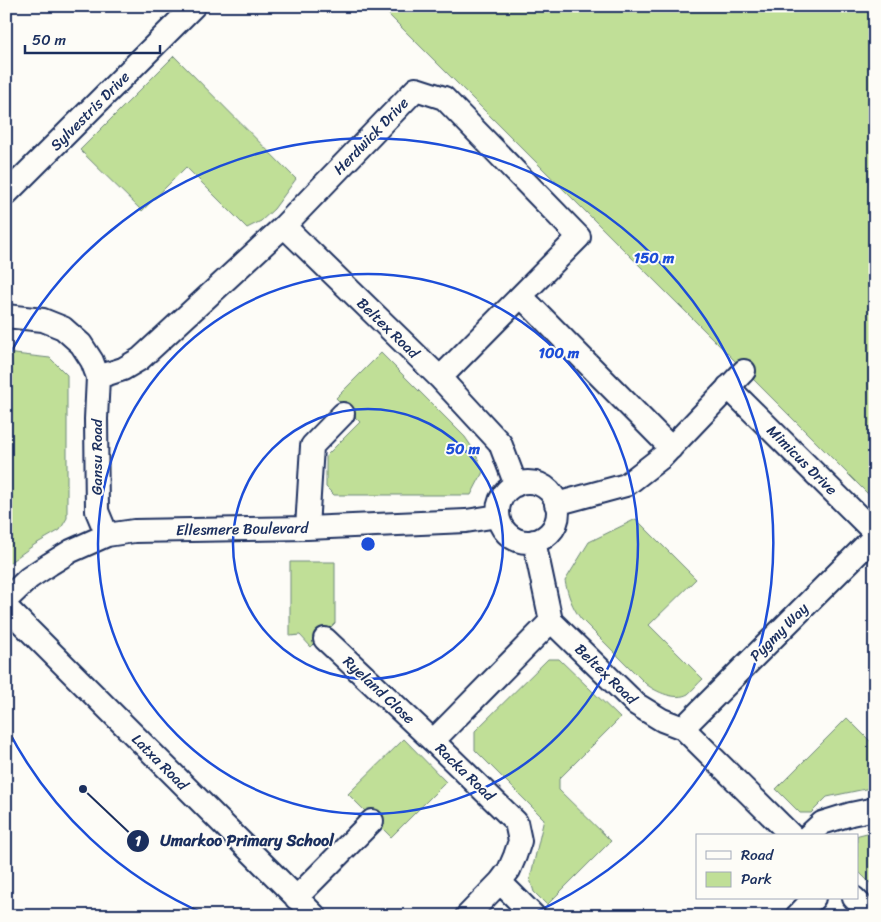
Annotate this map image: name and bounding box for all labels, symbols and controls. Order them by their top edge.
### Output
scale bar [25,22,160,54]
text: 50 m [32,27,67,53]
street label: Sylvestris Drive [44,65,136,157]
street label: Herdwick Drive [327,91,415,181]
text: 150 m [634,245,675,271]
street label: Beltex Road [350,291,426,366]
text: 100 m [539,340,580,366]
street label: Gansu Road [84,418,110,495]
street label: Mimicus Drive [760,418,844,502]
text: 50 m [446,436,481,462]
street label: Ellesmere Boulevard [176,515,310,543]
centre of rings [359,535,377,553]
street label: Pygmy Way [743,596,815,668]
street label: Beltex Road [568,637,644,712]
street label: Ryeland Close [337,649,421,731]
street label: Latxa Road [125,727,195,797]
street label: Racka Road [429,736,502,808]
callout: Umarkoo Primary School [125,825,344,856]
text: Umarkoo Primary School [160,826,335,855]
text: 1 [135,828,142,854]
legend [696,834,858,900]
text: Road [741,842,774,868]
text: Park [741,866,772,892]

